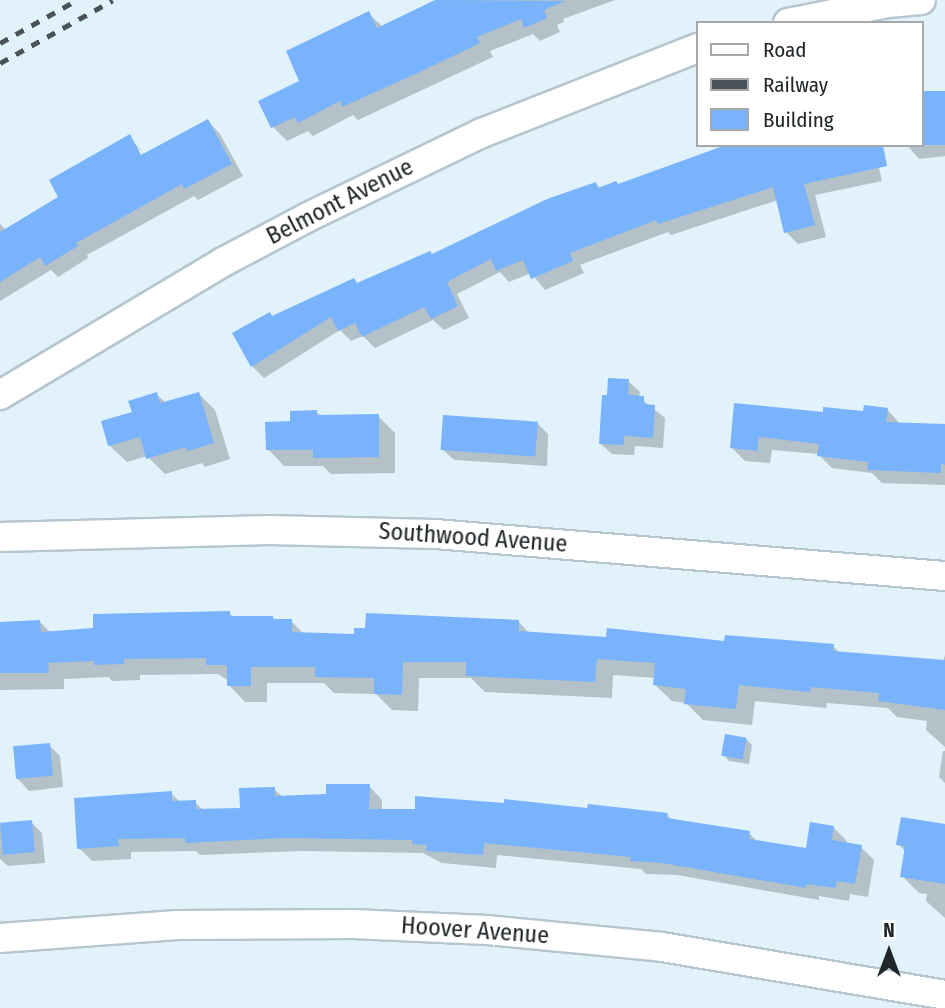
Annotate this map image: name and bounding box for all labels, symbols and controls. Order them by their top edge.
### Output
legend [696,21,924,147]
text: Road [763,37,807,63]
text: Railway [763,72,828,98]
text: Building [763,107,834,133]
street label: Belmont Avenue [262,153,418,251]
street label: Southwood Avenue [378,517,568,559]
street label: Hoover Avenue [400,911,550,951]
north arrow [854,917,924,987]
text: N [883,919,895,942]

